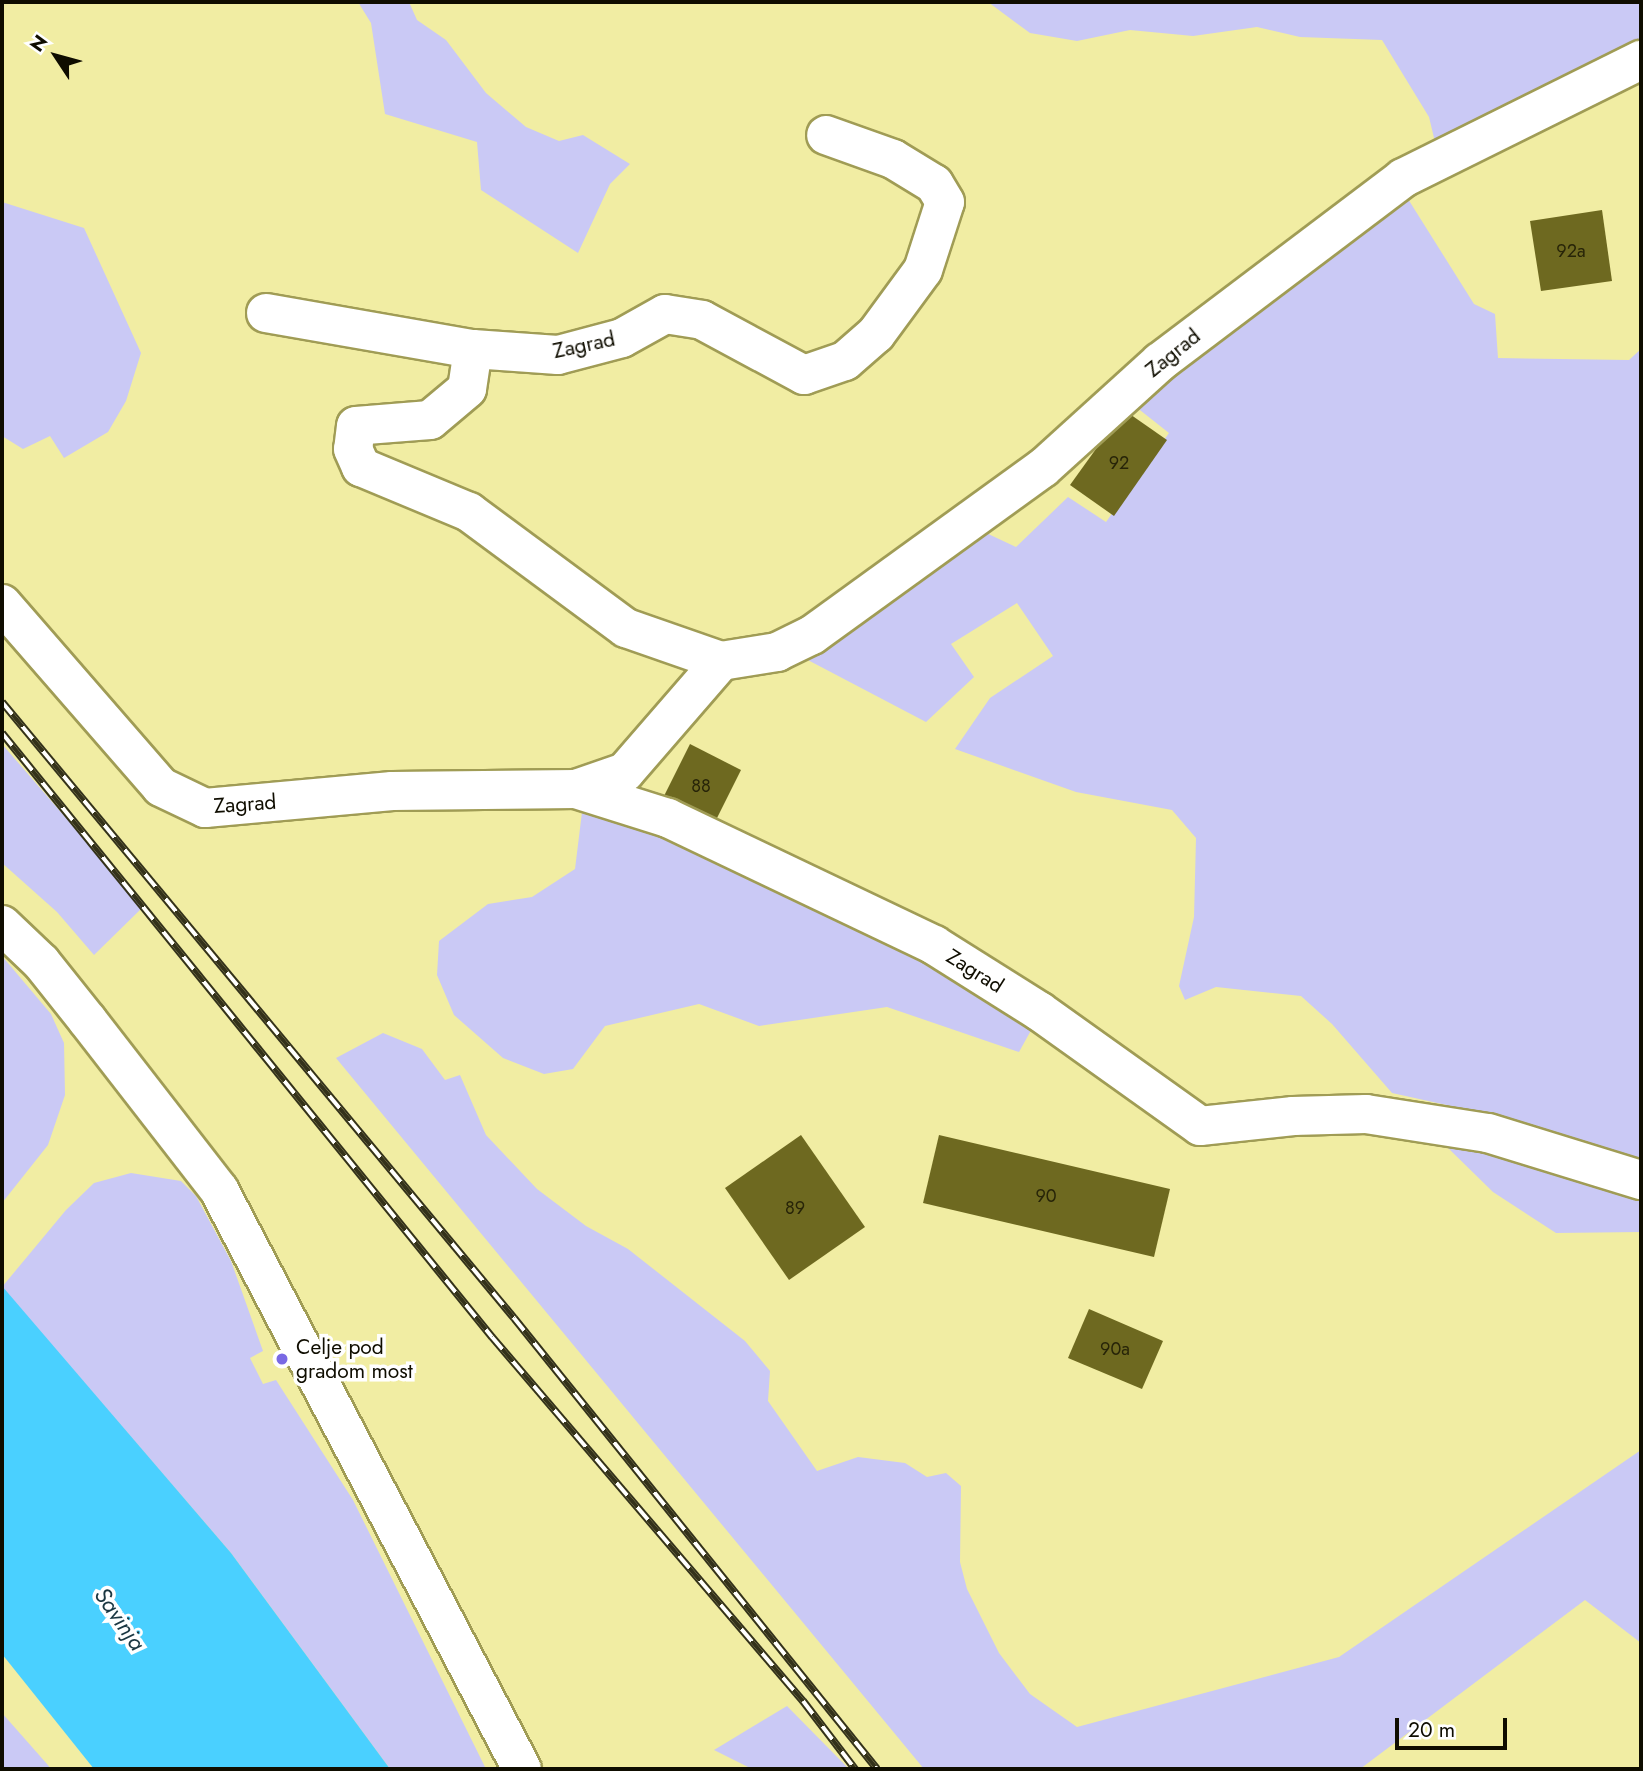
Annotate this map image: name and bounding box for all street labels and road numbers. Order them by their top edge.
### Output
street label: Zagrad [1141,323,1205,383]
street label: Zagrad [551,326,617,364]
street label: Zagrad [213,789,277,819]
street label: Zagrad [942,944,1008,998]

